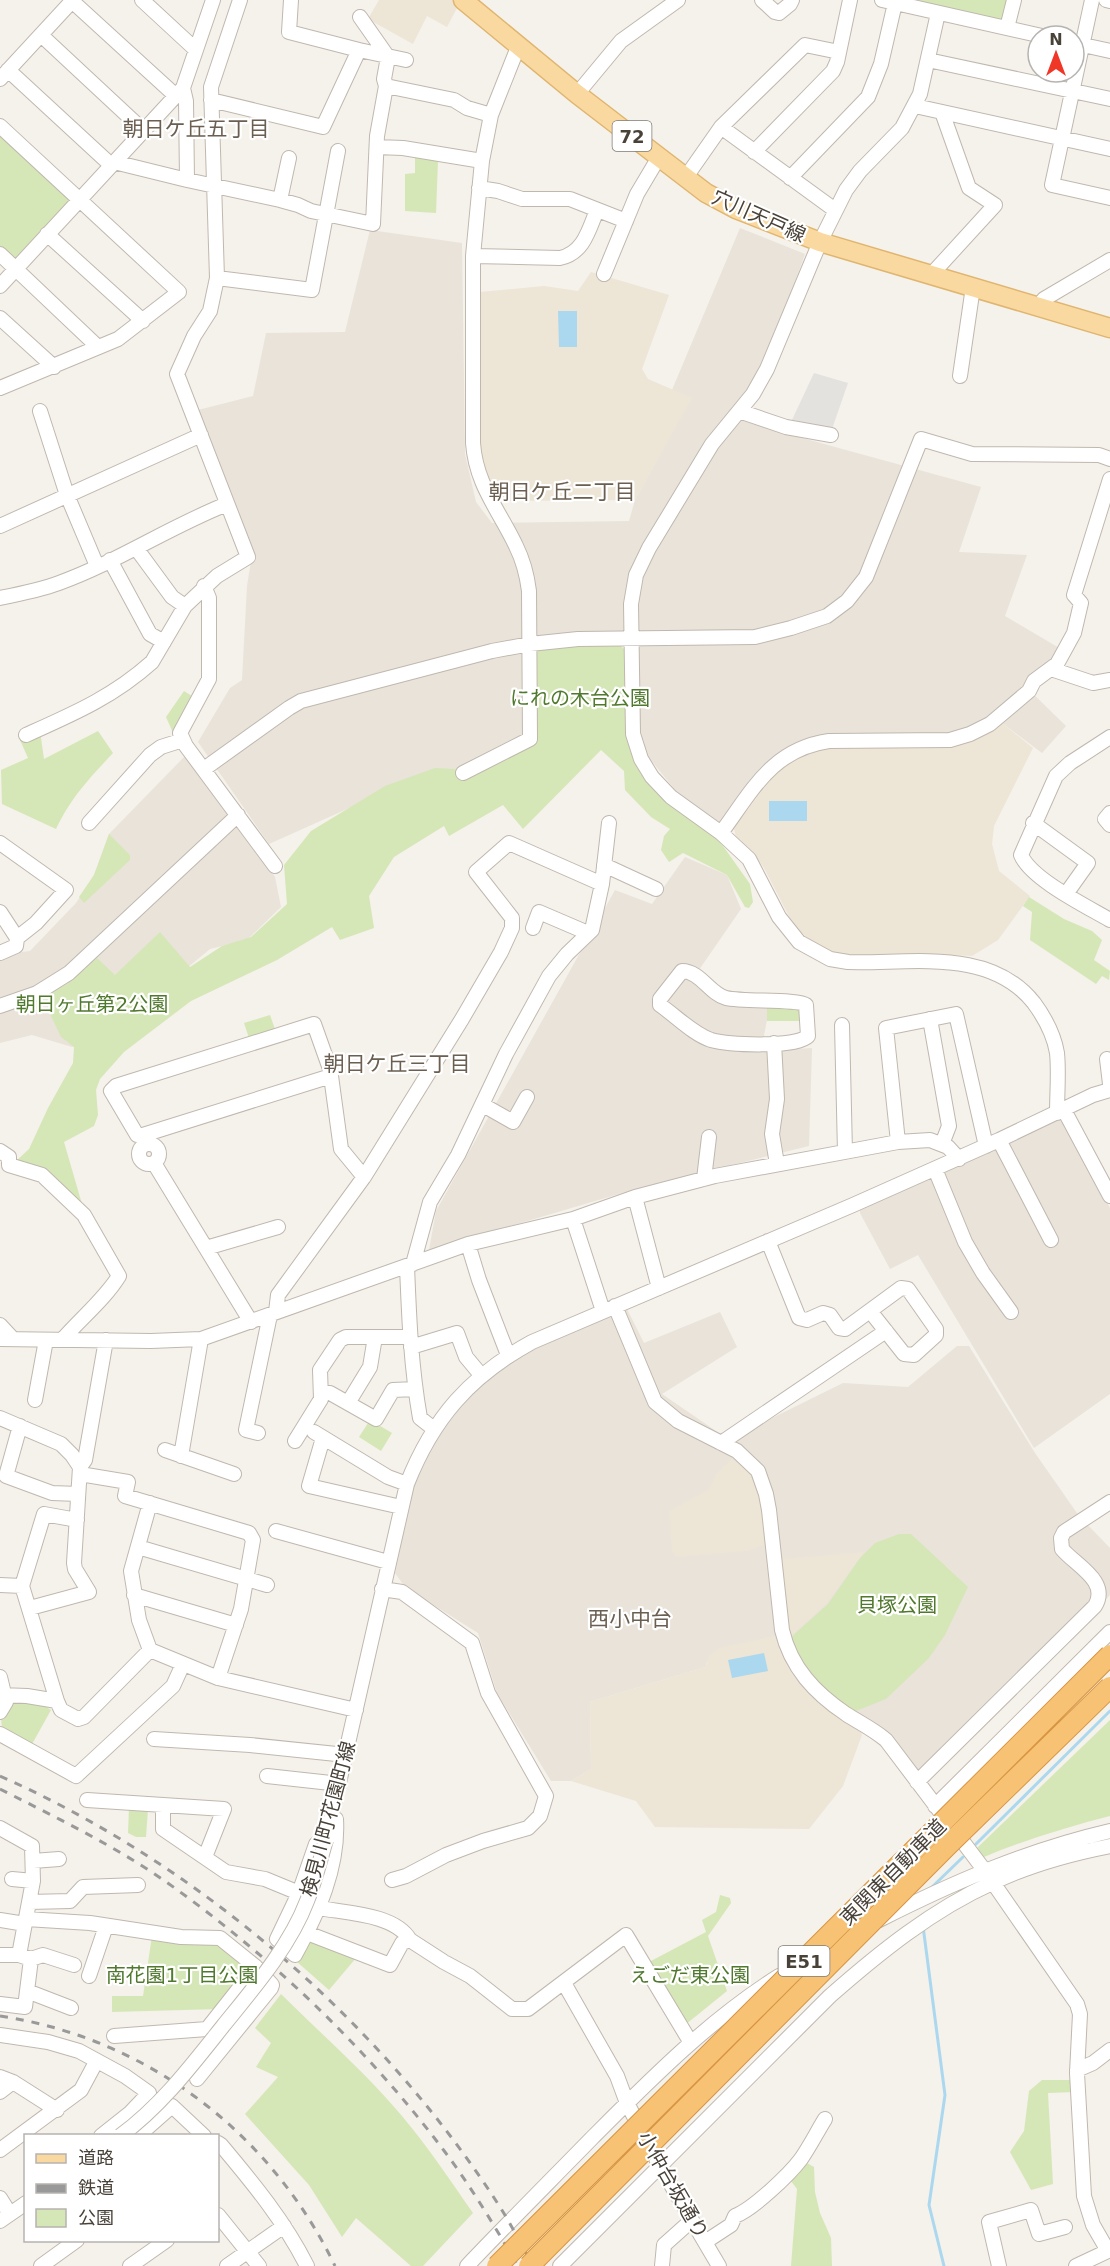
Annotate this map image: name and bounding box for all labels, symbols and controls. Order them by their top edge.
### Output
north arrow [1026,24,1086,84]
text: N [1049,30,1063,49]
district label: 朝日ケ丘五丁目 [123,117,270,141]
road number: 72 [612,121,652,151]
street label: 穴川天戸線 [708,185,810,247]
district label: 朝日ケ丘二丁目 [489,480,636,504]
park label: にれの木台公園 [510,686,650,710]
park label: 朝日ヶ丘第2公園 [16,992,168,1016]
district label: 朝日ケ丘三丁目 [324,1052,471,1076]
park label: 貝塚公園 [857,1593,937,1617]
district label: 西小中台 [588,1607,672,1631]
street label: 検見川町花園町線 [296,1739,360,1899]
street label: 東関東自動車道 [835,1814,951,1930]
road number: E51 [778,1946,830,1976]
park label: 南花園1丁目公園 [106,1963,258,1987]
park label: えごだ東公園 [630,1963,750,1987]
street label: 小仲台坂通り [633,2127,713,2243]
legend [24,2134,219,2242]
text: 道路 [78,2147,114,2168]
text: 鉄道 [78,2177,114,2198]
text: 公園 [78,2207,114,2228]

